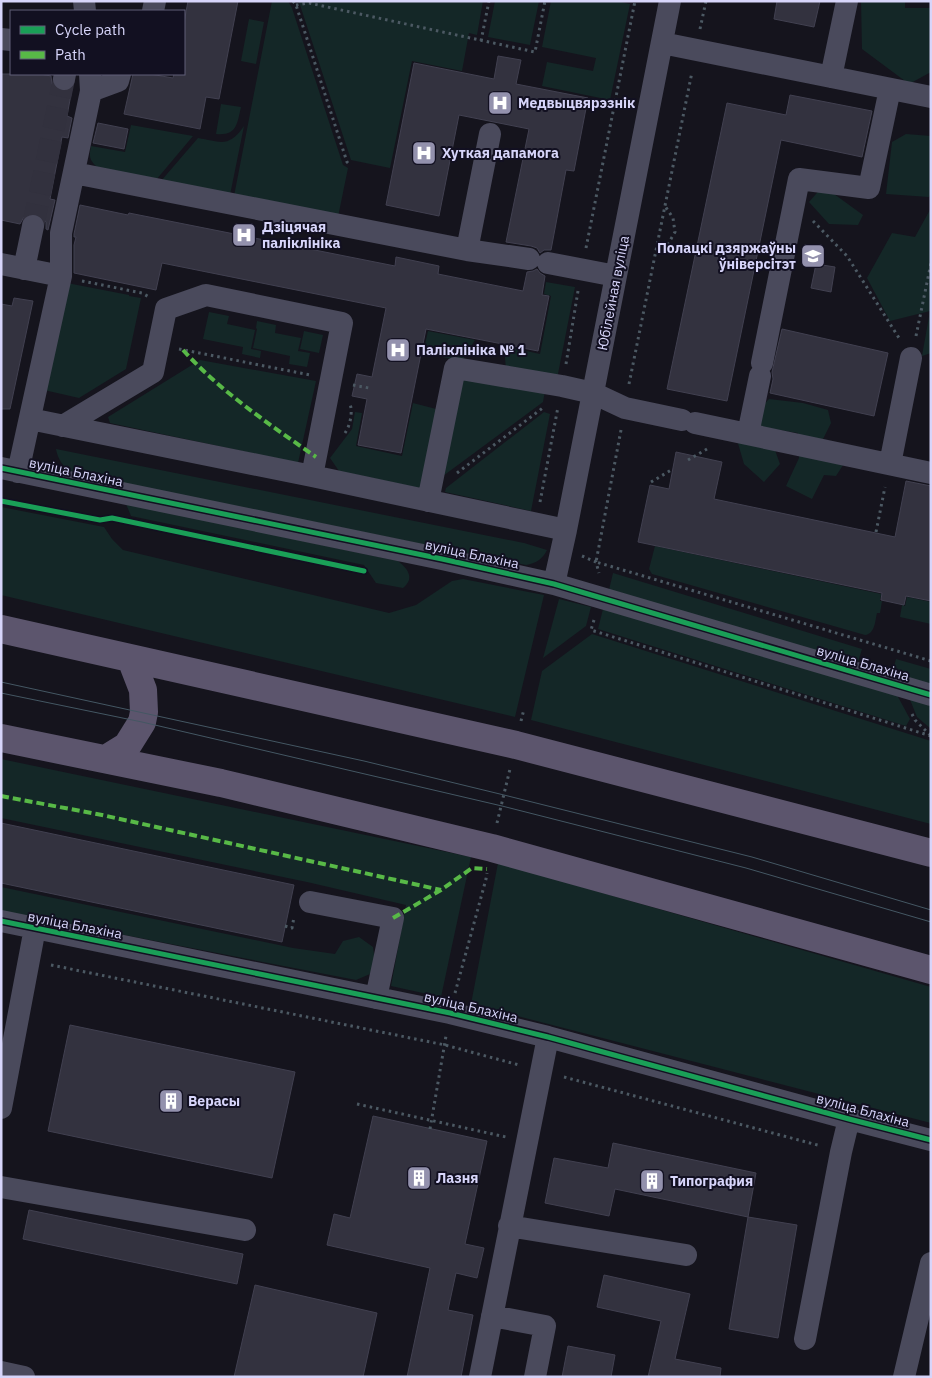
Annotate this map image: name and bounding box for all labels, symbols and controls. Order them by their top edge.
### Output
legend [10,10,185,75]
text: Cycle path [55,20,126,39]
text: Path [55,45,86,64]
hospital icon: Медвыцвярэзнік [487,90,513,116]
place label: Медвыцвярэзнік [518,94,635,112]
hospital icon: Хуткая дапамога [411,140,437,166]
place label: Хуткая дапамога [442,144,559,162]
place label: Дзіцячая паліклініка [262,218,340,252]
hospital icon: Дзіцячая паліклініка [231,222,257,248]
street label: Юбілейная вуліца [593,233,633,352]
place label: Полацкі дзяржаўны ўніверсітэт [657,239,796,273]
school or university icon: Полацкі дзяржаўны ўніверсітэт [800,243,826,269]
hospital icon: Паліклініка № 1 [385,337,411,363]
place label: Паліклініка № 1 [416,341,526,359]
street label: вуліца Блахіна [27,453,125,491]
street label: вуліца Блахіна [423,535,521,573]
street label: вуліца Блахіна [815,641,912,685]
street label: вуліца Блахіна [26,907,124,943]
street label: вуліца Блахіна [422,987,520,1027]
building icon: Верасы [158,1088,184,1114]
street label: вуліца Блахіна [814,1089,912,1131]
place label: Верасы [188,1092,240,1110]
building icon: Лазня [406,1165,432,1191]
building icon: Типография [639,1168,665,1194]
place label: Лазня [436,1169,479,1187]
place label: Типография [670,1172,753,1190]

